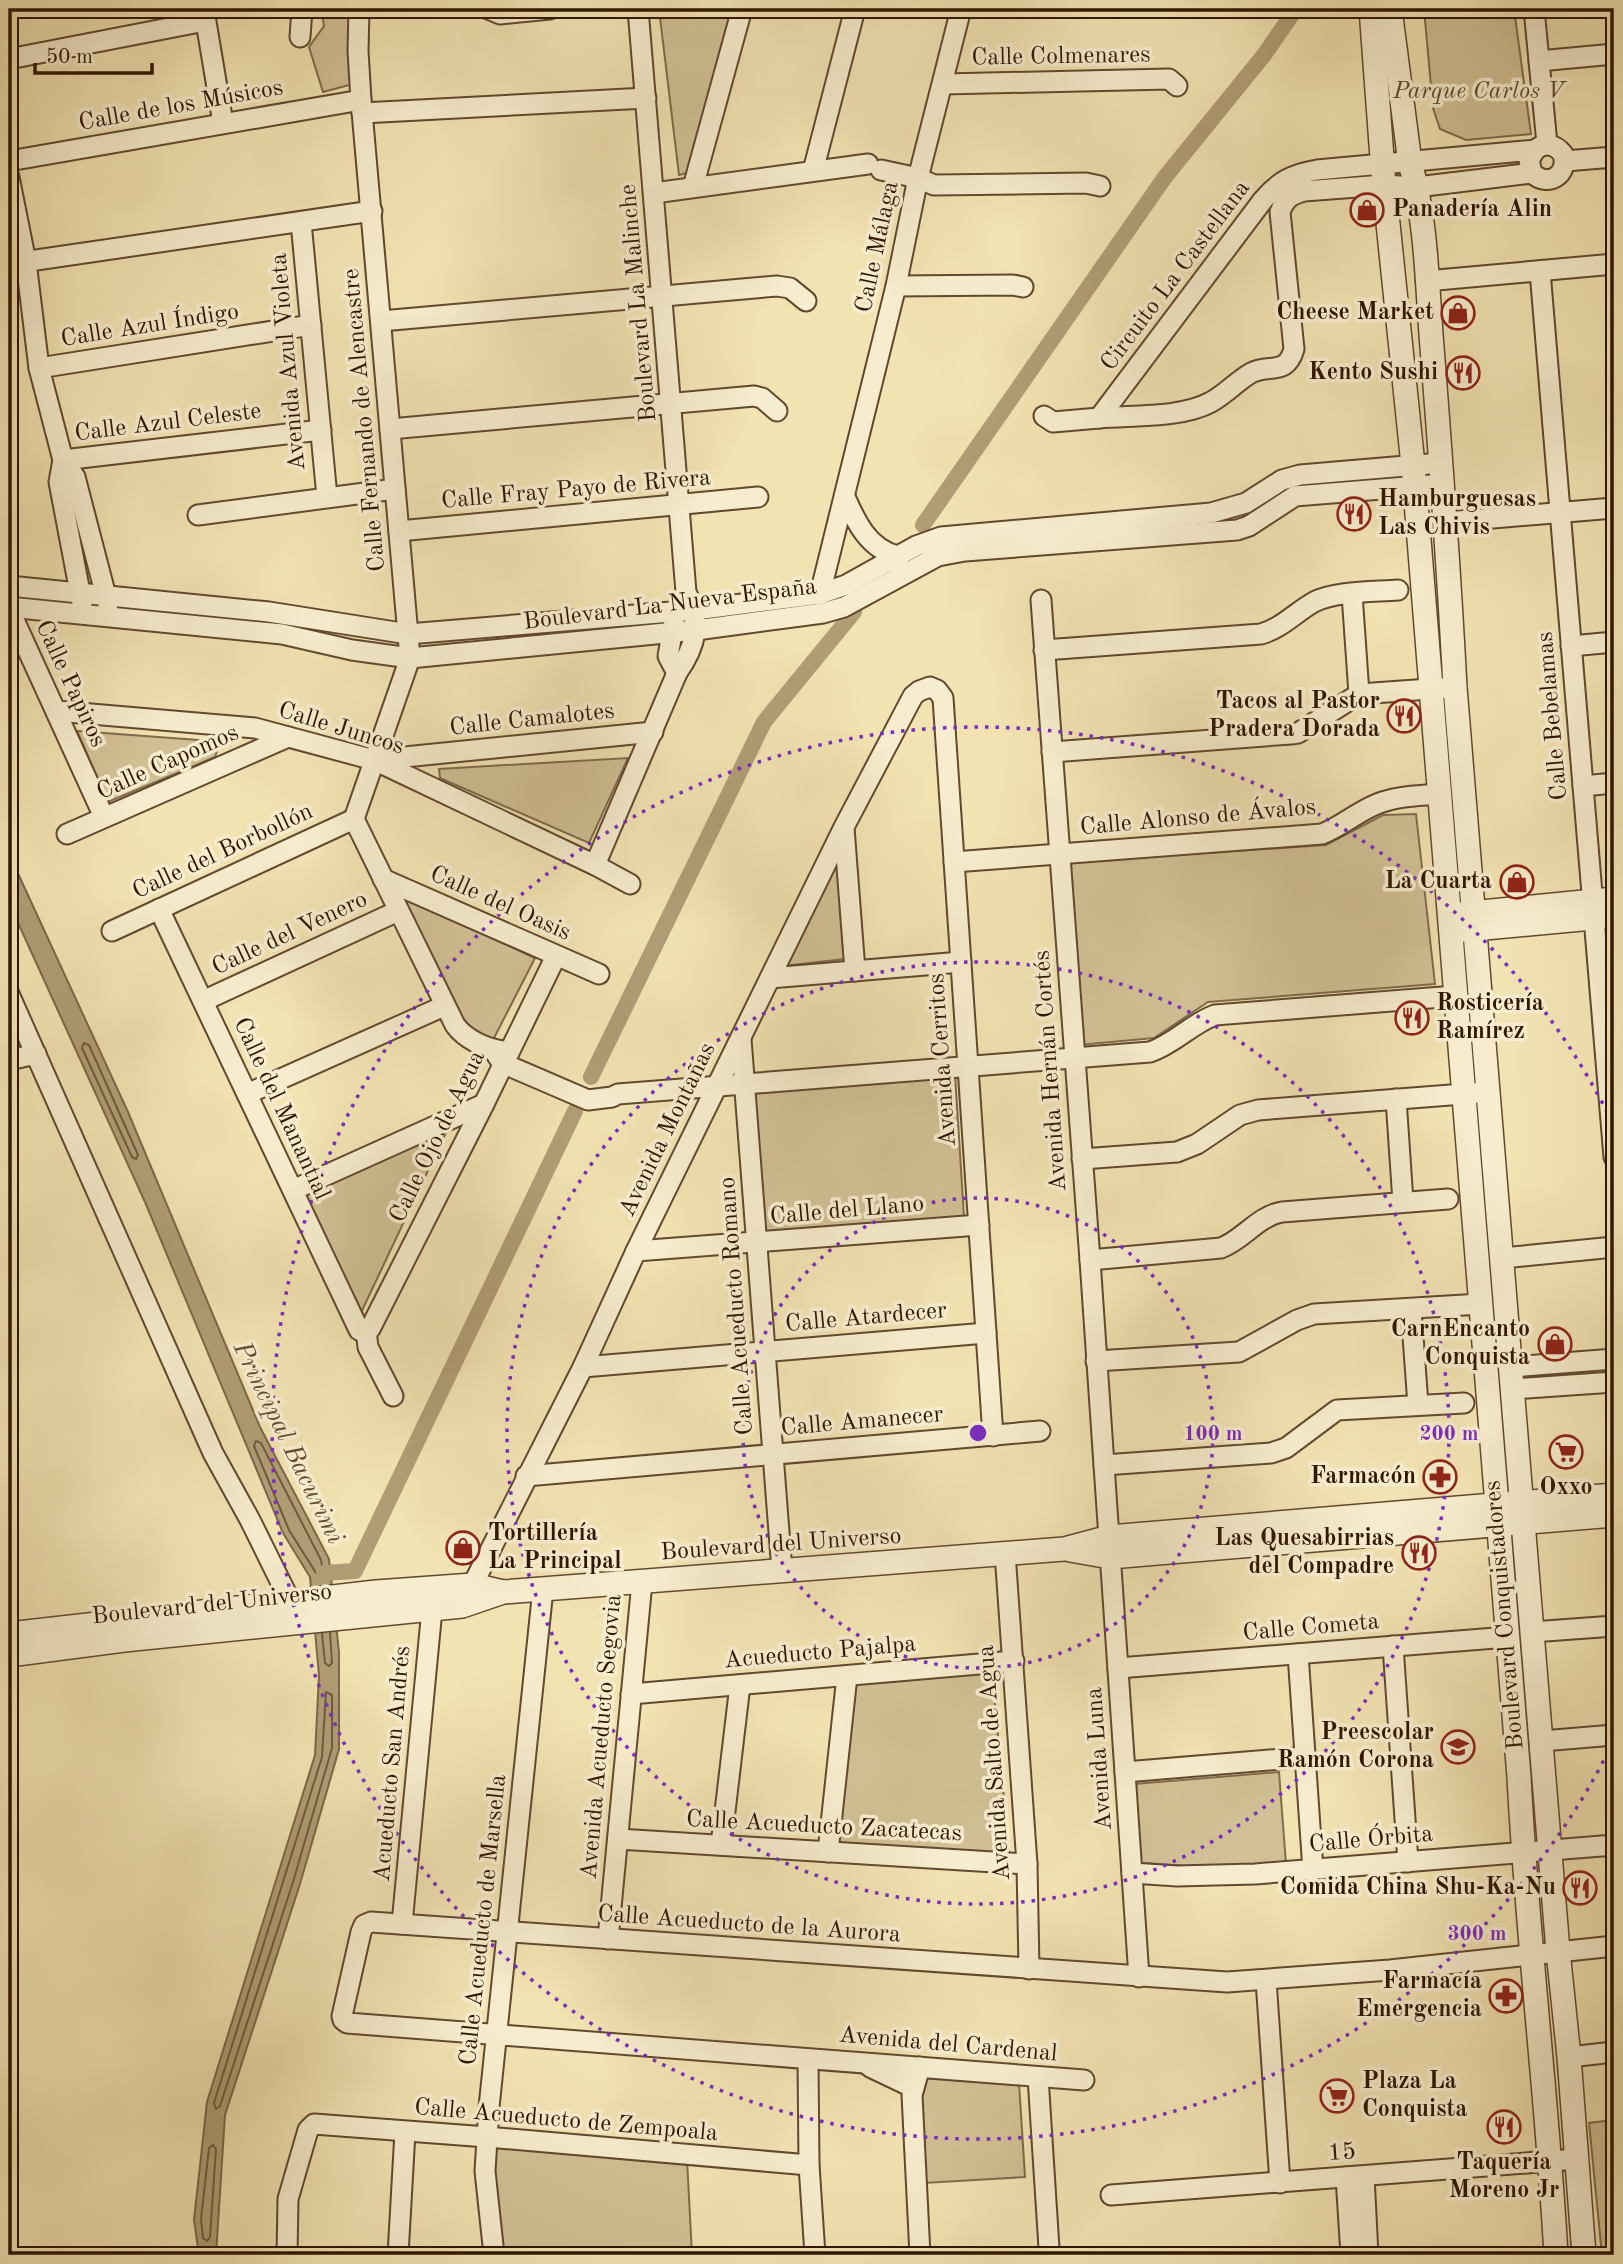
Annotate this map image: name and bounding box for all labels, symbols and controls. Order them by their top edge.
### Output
scale bar [35,32,152,76]
street label: Calle Colmenares [971,43,1151,71]
text: 50 m [46,47,93,68]
street label: Calle de los Músicos [77,76,285,136]
park label: Parque Carlos V [1392,80,1568,104]
street label: Circuito La Castellana [1097,176,1255,376]
street label: Calle Málaga [852,179,904,315]
street label: Boulevard La Malinche [617,183,661,423]
shop icon: Panadería Alin [1348,191,1386,229]
place label: Panadería Alin [1392,198,1552,222]
street label: Avenida Azul Violeta [268,252,310,472]
street label: Calle Fernando de Alencastre [340,267,390,573]
shop icon: Cheese Market [1439,294,1477,332]
street label: Calle Azul Índigo [59,296,241,352]
place label: Cheese Market [1276,301,1434,325]
restaurant icon: Kento Sushi [1444,354,1482,392]
place label: Kento Sushi [1308,361,1438,385]
street label: Calle Azul Celeste [73,400,263,446]
street label: Calle Fray Payo de Rivera [440,466,712,514]
place label: Hamburguesas Las Chivis [1378,488,1536,540]
restaurant icon: Hamburguesas Las Chivis [1335,495,1373,533]
street label: Boulevard La Nueva España [522,575,818,635]
street label: Calle Papiros [30,617,110,751]
street label: Calle Bebelamas [1534,631,1572,801]
place label: Tacos al Pastor Pradera Dorada [1208,690,1380,742]
restaurant icon: Tacos al Pastor Pradera Dorada [1385,697,1423,735]
street label: Calle Juncos [275,698,407,760]
street label: Calle Camalotes [448,699,616,741]
street label: Calle Capomos [94,721,242,805]
street label: Calle Alonso de Ávalos [1079,792,1317,840]
street label: Calle del Borbollón [129,800,317,904]
street label: Calle del Oasis [426,862,574,946]
shop icon: La Cuarta [1498,863,1536,901]
place label: La Cuarta [1384,870,1492,894]
street label: Calle del Venero [209,888,371,980]
street label: Avenida Hernán Cortés [1031,949,1071,1193]
street label: Avenida Cerritos [925,972,961,1148]
place label: Rosticería Ramírez [1436,992,1544,1044]
restaurant icon: Rosticería Ramírez [1393,999,1431,1037]
street label: Calle del Manantial [228,1014,334,1204]
street label: Avenida Montañas [615,1039,721,1221]
street label: Calle Ojo de Agua [386,1047,490,1227]
street label: Calle Acueducto Romano [716,1176,758,1436]
street label: Calle del Llano [769,1192,925,1230]
street label: Calle Atardecer [784,1299,948,1337]
place label: CarnEncanto Conquista [1391,1318,1530,1370]
shop icon: CarnEncanto Conquista [1536,1325,1574,1363]
water label: Principal Bacurimi [227,1337,348,1549]
street label: Calle Amanecer [780,1403,945,1441]
centre of rings [966,1421,990,1445]
text: 100 m [1183,1424,1243,1445]
text: 200 m [1419,1424,1479,1445]
supermarket icon: Oxxo [1547,1433,1585,1471]
pharmacy icon: Farmacón [1421,1458,1459,1496]
place label: Farmacón [1310,1465,1416,1489]
place label: Oxxo [1539,1476,1593,1500]
street label: Boulevard Conquistadores [1481,1479,1529,1751]
place label: Tortillería La Principal [488,1522,622,1574]
street label: Boulevard del Universo [660,1525,902,1565]
place label: Las Quesabirrias del Compadre [1214,1527,1394,1579]
shop icon: Tortillería La Principal [444,1529,482,1567]
restaurant icon: Las Quesabirrias del Compadre [1400,1534,1438,1572]
street label: Boulevard del Universo [91,1580,333,1630]
street label: Avenida Acueducto Segovia [578,1593,626,1881]
street label: Calle Cometa [1242,1610,1380,1646]
street label: Acueducto Pajalpa [723,1633,917,1673]
street label: Avenida Salto de Agua [975,1644,1015,1882]
street label: Acueducto San Andrés [371,1645,415,1883]
street label: Avenida Luna [1083,1686,1117,1831]
place label: Preescolar Ramón Corona [1277,1721,1434,1773]
school or university icon: Preescolar Ramón Corona [1439,1728,1477,1766]
street label: Calle Acueducto de Marsella [457,1773,511,2067]
street label: Calle Acueducto Zacatecas [685,1808,963,1846]
street label: Calle Órbita [1308,1818,1434,1857]
restaurant icon: Comida China Shu-Ka-Nu [1561,1869,1599,1907]
place label: Comida China Shu-Ka-Nu [1280,1876,1556,1900]
street label: Calle Acueducto de la Aurora [596,1902,902,1948]
text: 300 m [1447,1924,1507,1945]
place label: Farmacía Emergencia [1356,1970,1482,2022]
pharmacy icon: Farmacía Emergencia [1487,1977,1525,2015]
street label: Avenida del Cardenal [838,2023,1058,2067]
place label: Plaza La Conquista [1362,2070,1467,2122]
supermarket icon: Plaza La Conquista [1318,2077,1356,2115]
street label: Calle Acueducto de Zempoala [413,2096,719,2146]
restaurant icon: Taquería Moreno Jr [1485,2108,1523,2146]
street label: 15 [1327,2140,1357,2166]
place label: Taquería Moreno Jr [1449,2151,1559,2203]

